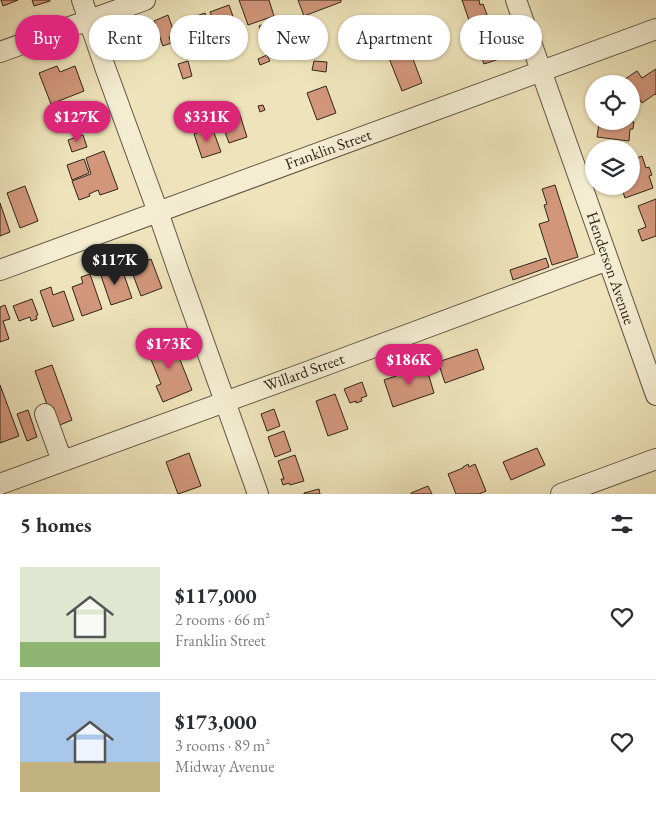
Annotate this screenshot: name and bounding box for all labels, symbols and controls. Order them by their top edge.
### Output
chip: Buy [15,15,79,60]
chip: Rent [89,15,160,60]
chip: Filters [170,15,248,60]
chip: New [258,15,328,60]
chip: Apartment [338,15,450,60]
chip: House [460,15,542,60]
map controls [585,75,640,195]
button: locate [585,75,640,130]
pin: $127K [42,100,112,143]
pin: $331K [172,100,242,143]
text: $127K [55,106,99,127]
text: $331K [185,106,229,127]
street label: Franklin Street [282,124,374,174]
button: layers [585,140,640,195]
street label: Henderson Avenue [582,209,640,327]
pin: $117K [80,244,150,286]
text: $117K [93,249,137,270]
pin: $173K [134,328,204,370]
text: $173K [147,333,191,354]
pin: $186K [374,344,444,386]
street label: Willard Street [261,348,347,396]
text: $186K [387,349,431,370]
icon: filters [608,510,636,538]
text: 5 homes [20,511,92,538]
text: $117,000 [175,582,257,609]
icon: home [60,587,120,647]
icon: heart [608,603,636,631]
text: 2 rooms · 66 m² [175,609,270,630]
text: Franklin Street [175,630,265,651]
text: $173,000 [175,708,257,735]
icon: home [60,712,120,772]
icon: heart [608,728,636,756]
text: 3 rooms · 89 m² [175,735,270,756]
text: Midway Avenue [175,756,275,777]

